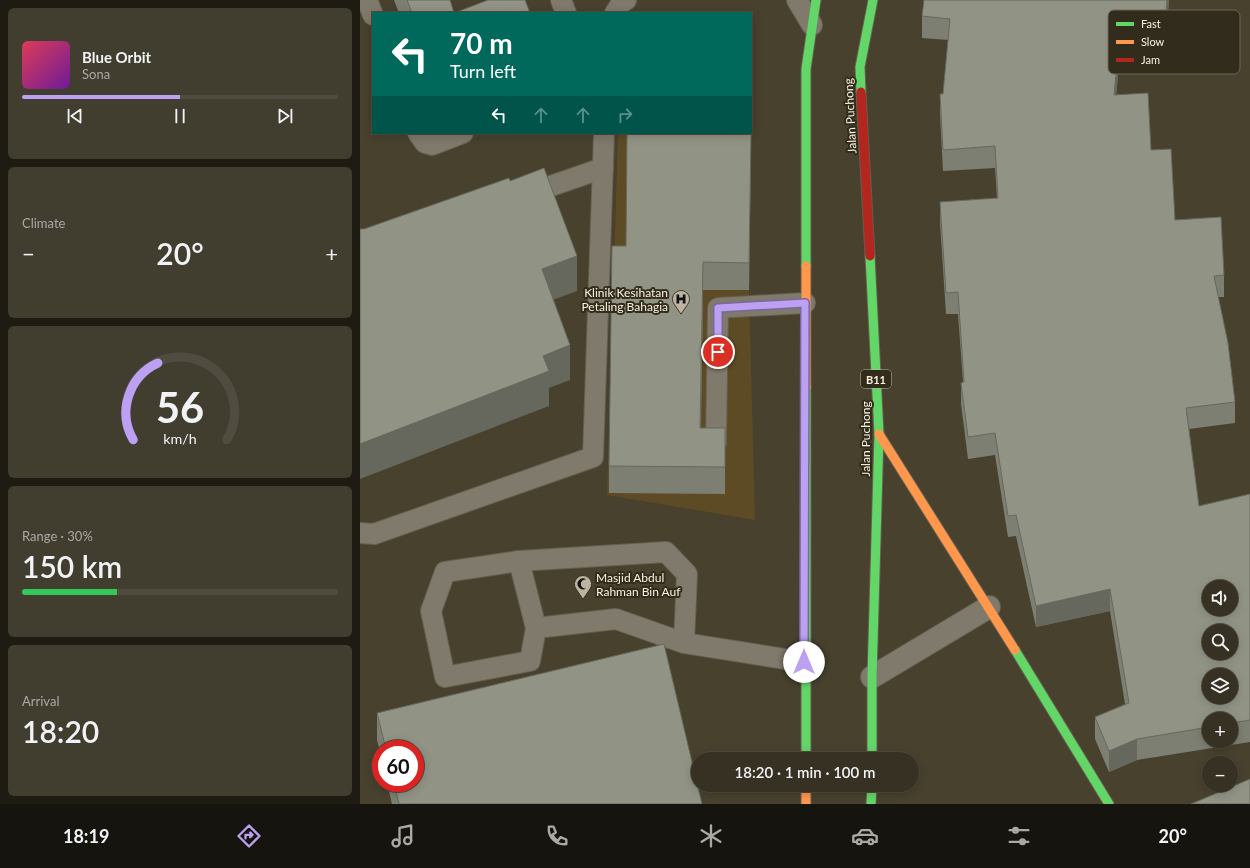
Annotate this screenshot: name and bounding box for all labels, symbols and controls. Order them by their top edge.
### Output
legend [1108,10,1240,74]
text: Fast [1141,17,1161,30]
text: 70 m [450,26,513,60]
icon: left [384,28,436,80]
text: Slow [1141,35,1165,48]
text: Blue Orbit [82,48,151,66]
text: Jam [1141,53,1160,66]
text: Turn left [450,60,516,82]
text: Sona [82,66,110,82]
street label: Jalan Puchong [841,78,859,154]
icon: left [488,104,510,126]
icon: ahead [530,104,552,126]
icon: ahead [572,104,594,126]
icon: right [614,104,636,126]
icon: previous [64,105,86,127]
icon: pause [169,105,191,127]
icon: next [274,105,296,127]
text: Climate [22,215,65,231]
text: 20° [156,235,204,271]
text: − [22,240,35,267]
text: + [325,240,338,267]
place label: Klinik Kesihatan Petaling Bahagia [581,285,668,314]
hospital icon: Klinik Kesihatan Petaling Bahagia [671,289,691,314]
pin [701,335,735,369]
icon: arrive [707,341,729,363]
road number: B11 [861,370,891,388]
text: 56 [156,382,204,432]
street label: Jalan Puchong [858,401,873,477]
text: km/h [163,430,197,447]
text: Range · 30% [22,528,93,544]
text: 150 km [22,548,122,584]
place label: Masjid Abdul Rahman Bin Auf [596,570,681,599]
mosque icon: Masjid Abdul Rahman Bin Auf [573,574,593,599]
map controls [1202,580,1238,792]
button: sound [1202,580,1238,616]
button: search [1202,624,1238,660]
position arrow [783,641,825,683]
button: layers [1202,668,1238,704]
text: Arrival [22,693,59,709]
button: + [1202,712,1238,748]
text: 18:20 [22,713,99,749]
speed limit sign: 60 [372,740,424,792]
button: − [1202,756,1238,792]
text: 18:20 · 1 min · 100 m [735,763,875,781]
icon: directions [235,822,263,850]
icon: music [389,822,417,850]
icon: phone [543,822,571,850]
icon: climate [697,822,725,850]
icon: car [851,822,879,850]
icon: filters [1005,822,1033,850]
text: 18:19 [63,825,109,847]
text: 20° [1159,825,1187,847]

